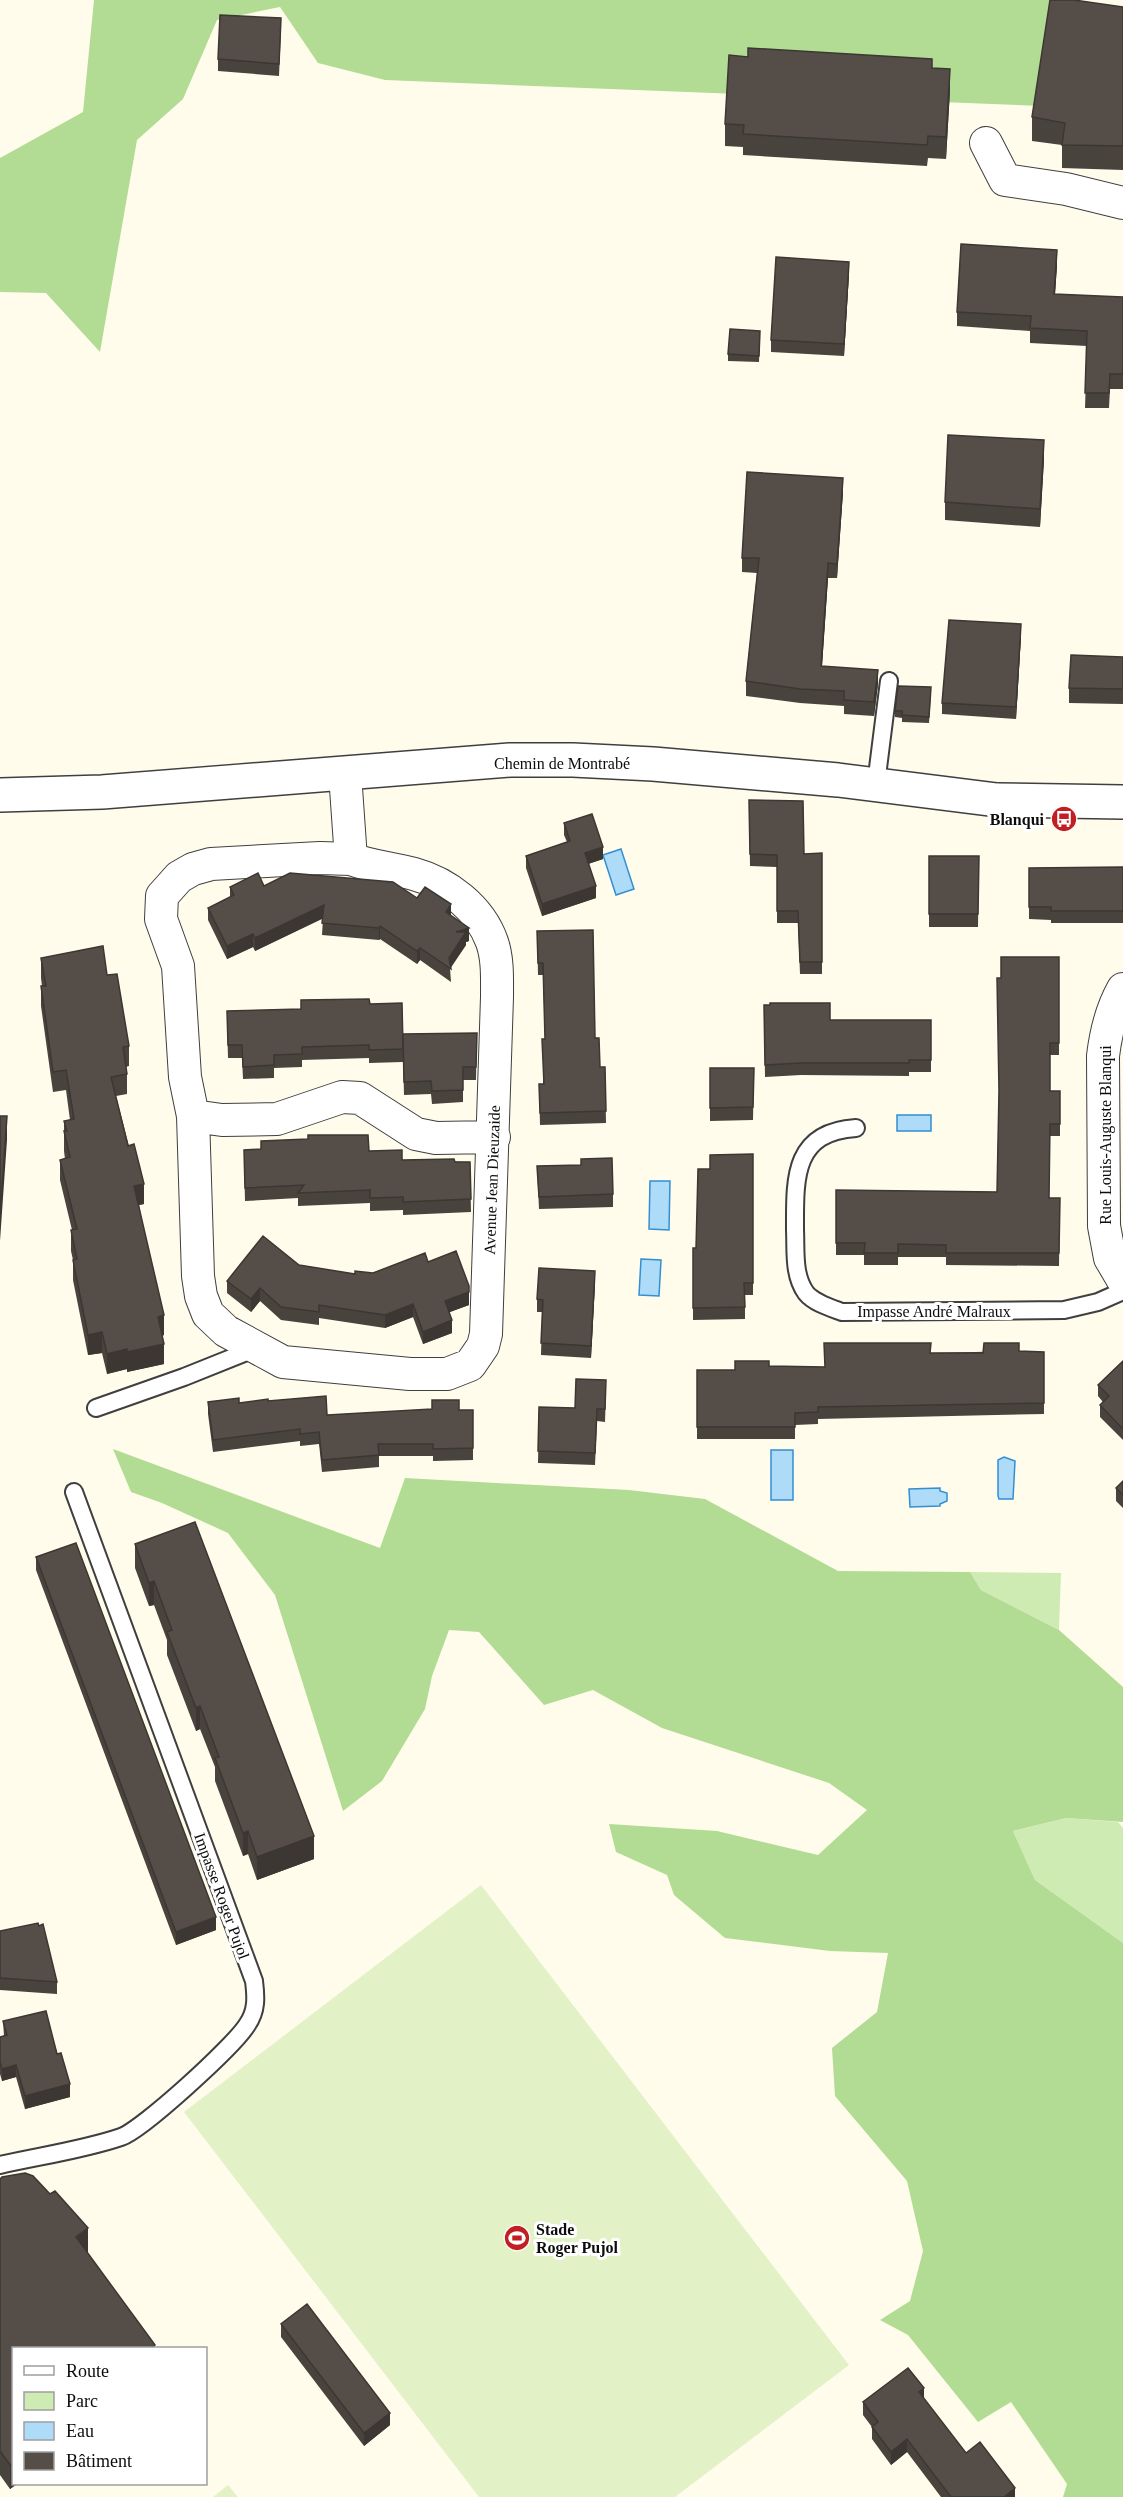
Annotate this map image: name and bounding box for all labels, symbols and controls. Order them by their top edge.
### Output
street label: Chemin de Montrabé [494,755,630,772]
bus stop icon: Blanqui [1049,804,1079,834]
place label: Blanqui [990,811,1045,829]
street label: Rue Louis-Auguste Blanqui [1097,1045,1115,1225]
street label: Avenue Jean Dieuzaide [481,1105,503,1255]
street label: Impasse André Malraux [857,1303,1011,1321]
street label: Impasse Roger Pujol [190,1830,253,1962]
place label: Stade Roger Pujol [536,2221,618,2257]
sports icon: Stade Roger Pujol [502,2223,532,2253]
legend [12,2347,207,2485]
text: Route [66,2361,109,2381]
text: Parc [66,2391,98,2411]
text: Eau [66,2421,94,2441]
text: Bâtiment [66,2451,132,2471]

